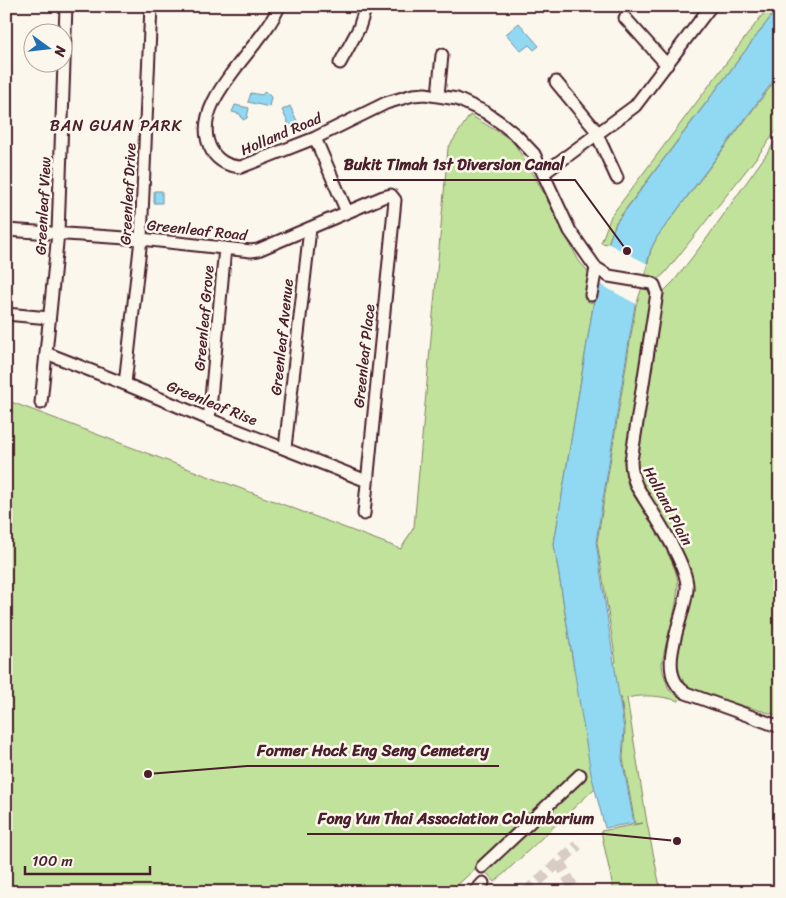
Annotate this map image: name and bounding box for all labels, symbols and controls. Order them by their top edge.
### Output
north arrow [22,22,72,72]
text: N [47,42,74,59]
street label: Holland Road [236,105,327,163]
district label: BAN GUAN PARK [50,111,183,140]
street label: Greenleaf Drive [112,142,144,246]
callout: Bukit Timah 1st Diversion Canal [333,149,575,180]
text: Bukit Timah 1st Diversion Canal [344,150,566,179]
street label: Greenleaf View [27,156,59,256]
street label: Greenleaf Road [146,212,250,248]
street label: Greenleaf Grove [186,264,222,372]
street label: Greenleaf Avenue [263,277,301,397]
street label: Greenleaf Place [346,303,382,409]
street label: Greenleaf Rise [163,373,261,433]
street label: Holland Plain [636,461,700,551]
callout: Former Hock Eng Seng Cemetery [247,735,499,766]
text: Former Hock Eng Seng Cemetery [256,736,490,765]
callout: Fong Yun Thai Association Columbarium [307,803,605,834]
text: Fong Yun Thai Association Columbarium [317,804,594,833]
scale bar [25,843,150,875]
text: 100 m [32,848,73,874]

